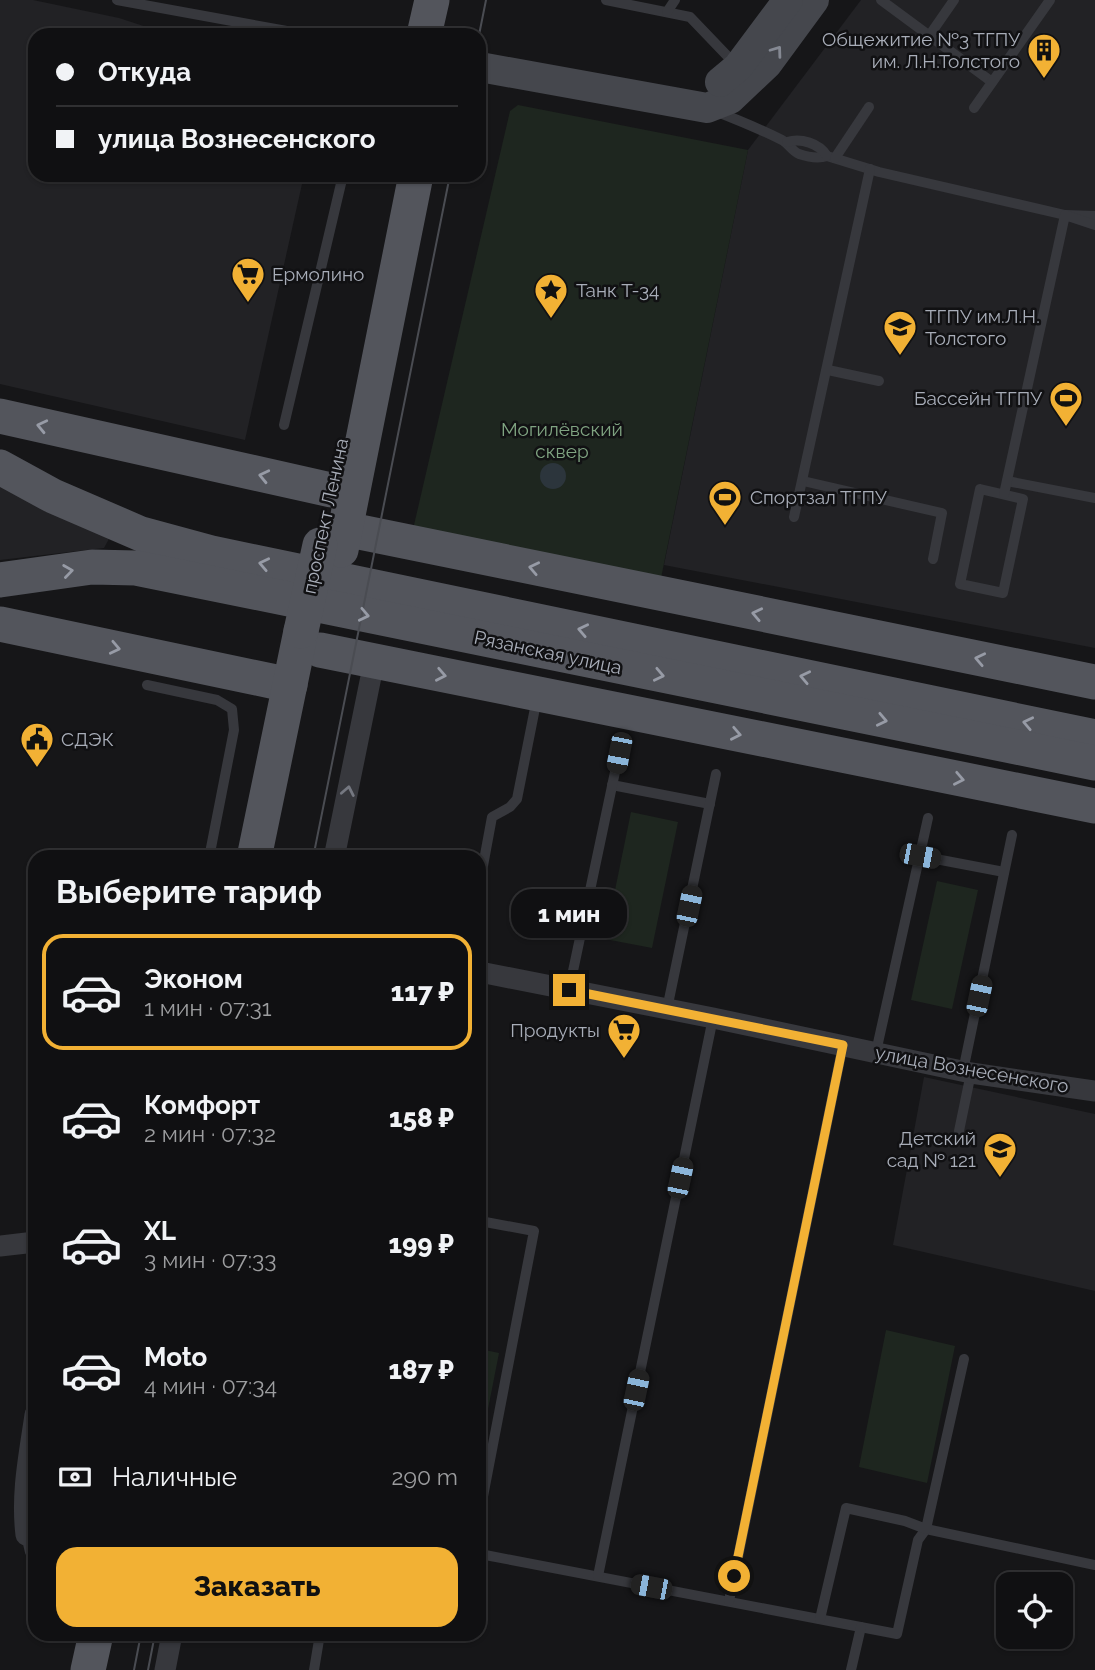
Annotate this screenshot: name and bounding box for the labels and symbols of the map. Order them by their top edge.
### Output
place label: Общежитие №3 ТГПУ им. Л.Н.Толстого [822,28,1020,72]
building icon: Общежитие №3 ТГПУ им. Л.Н.Толстого [1025,31,1063,80]
one-way arrow [769,46,781,59]
supermarket icon: Ермолино [229,255,267,304]
place label: Ермолино [272,263,364,285]
place icon: Танк Т-34 [532,271,570,320]
place label: Танк Т-34 [576,279,659,301]
place label: ТГПУ им.Л.Н. Толстого [925,305,1040,349]
school or university icon: ТГПУ им.Л.Н. Толстого [881,308,919,357]
sports icon: Бассейн ТГПУ [1047,379,1085,428]
place label: Бассейн ТГПУ [914,387,1042,409]
park label: Могилёвский сквер [501,418,623,462]
one-way arrow [36,419,48,434]
street label: проспект Ленина [298,436,352,596]
one-way arrow [258,470,270,484]
sports icon: Спортзал ТГПУ [706,478,744,527]
place label: Спортзал ТГПУ [750,486,887,508]
one-way arrow [258,557,270,572]
one-way arrow [528,562,540,577]
one-way arrow [62,563,73,578]
one-way arrow [358,606,370,621]
one-way arrow [751,607,763,622]
one-way arrow [577,624,589,639]
street label: Рязанская улица [472,626,624,678]
one-way arrow [109,639,121,654]
one-way arrow [974,652,986,667]
one-way arrow [653,666,665,681]
one-way arrow [435,667,447,682]
one-way arrow [799,670,811,685]
one-way arrow [876,712,888,727]
one-way arrow [1022,717,1034,732]
public building icon: СДЭК [18,720,56,769]
one-way arrow [730,726,742,741]
place label: СДЭК [61,728,114,750]
car [605,730,634,776]
one-way arrow [953,771,965,786]
one-way arrow [339,785,354,797]
car [898,842,943,870]
car [675,883,704,929]
callout: 1 мин [511,888,627,937]
car [965,973,994,1019]
route end [553,974,585,1006]
supermarket icon: Продукты [605,1011,643,1060]
place label: Продукты [510,1019,600,1041]
street label: улица Вознесенского [873,1041,1071,1097]
place label: Детский сад № 121 [887,1127,976,1171]
school or university icon: Детский сад № 121 [981,1130,1019,1179]
car [666,1155,695,1201]
car [622,1367,651,1413]
route start [718,1560,750,1592]
car [629,1573,674,1601]

